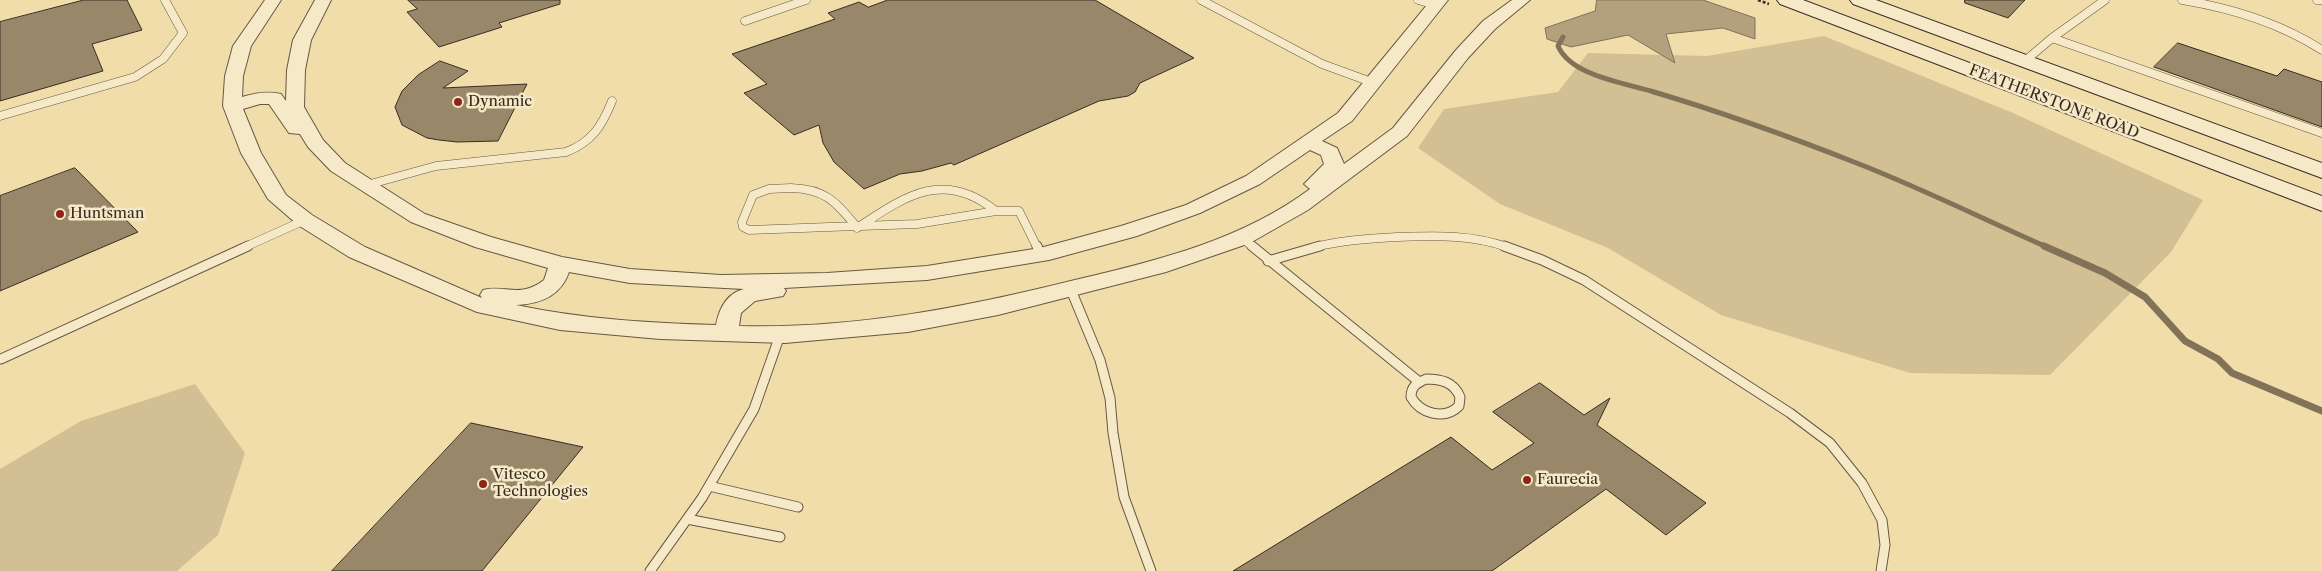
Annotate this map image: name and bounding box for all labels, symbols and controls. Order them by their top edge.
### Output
street label: FEATHERSTONE ROAD [1966,61,2142,143]
place label: Dynamic [468,93,532,111]
marker: Dynamic [452,96,464,108]
place label: Huntsman [70,205,144,223]
marker: Huntsman [54,208,66,220]
place label: Vitesco Technologies [493,466,588,501]
place label: Faurecia [1537,471,1598,489]
marker: Faurecia [1521,474,1533,486]
marker: Vitesco Technologies [477,478,489,490]

